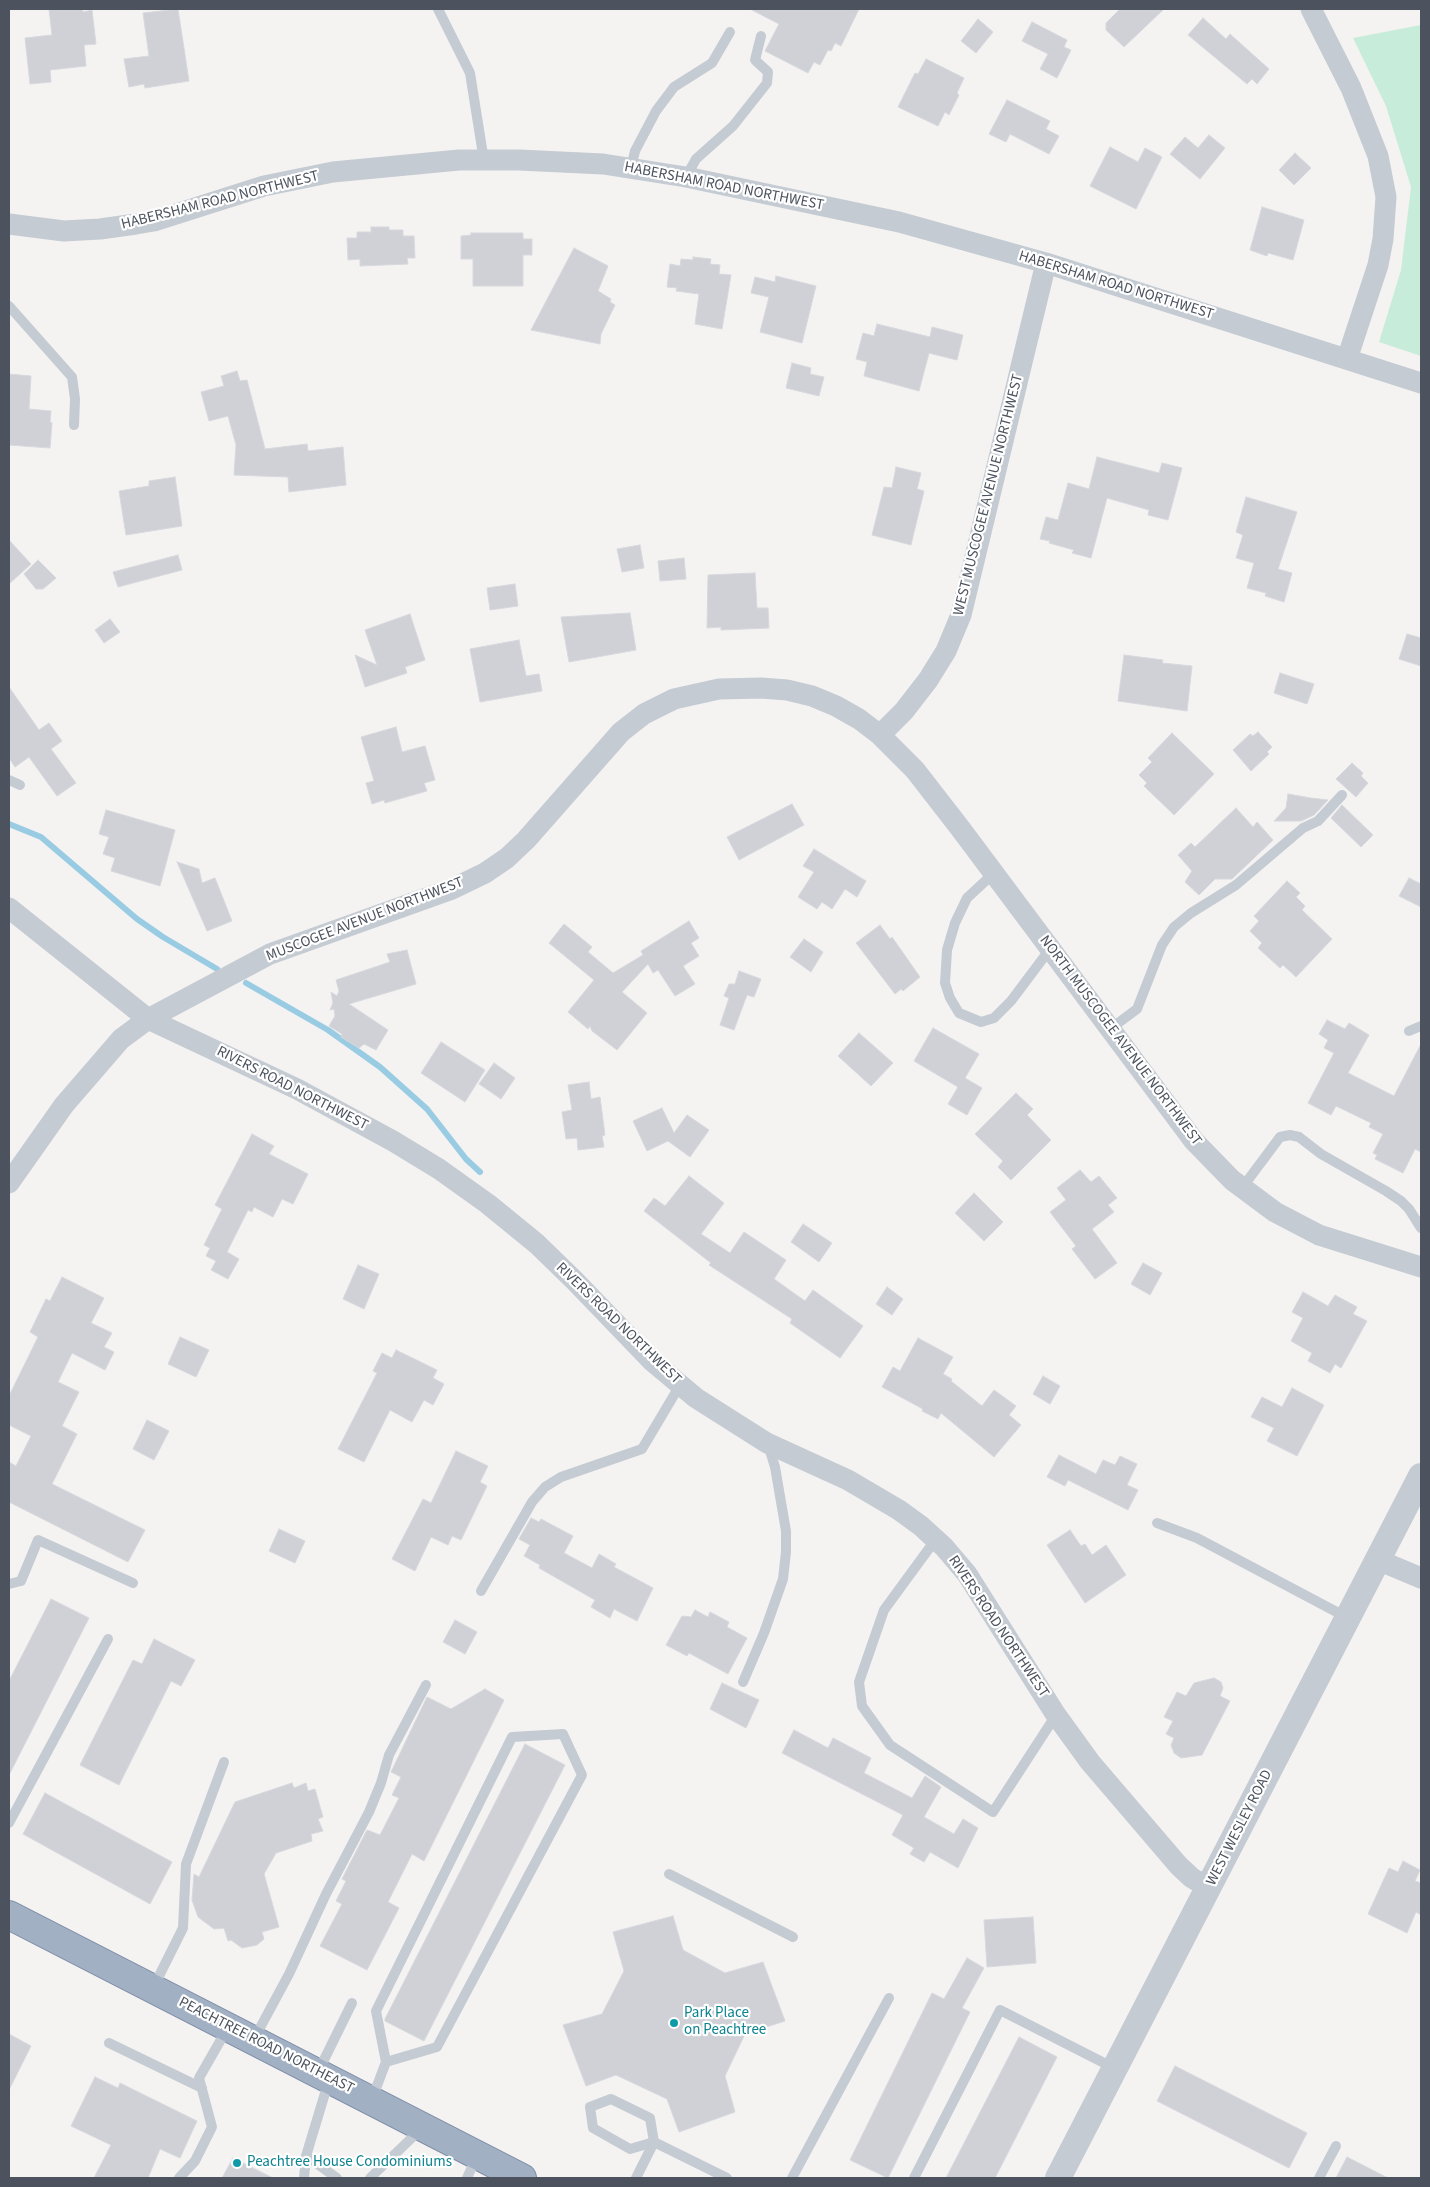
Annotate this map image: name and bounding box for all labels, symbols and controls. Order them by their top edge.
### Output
street label: HABERSHAM ROAD NORTHWEST [623,159,825,215]
street label: HABERSHAM ROAD NORTHWEST [119,168,321,234]
street label: HABERSHAM ROAD NORTHWEST [1016,248,1216,324]
street label: WEST MUSCOGEE AVENUE NORTHWEST [950,372,1028,618]
street label: MUSCOGEE AVENUE NORTHWEST [264,874,466,966]
street label: NORTH MUSCOGEE AVENUE NORTHWEST [1035,932,1205,1150]
street label: RIVERS ROAD NORTHWEST [213,1043,371,1135]
street label: RIVERS ROAD NORTHWEST [552,1259,684,1389]
street label: RIVERS ROAD NORTHWEST [944,1553,1052,1701]
street label: WEST WESLEY ROAD [1203,1767,1277,1889]
street label: PEACHTREE ROAD NORTHEAST [175,1994,357,2098]
place label: Park Place on Peachtree [684,2005,766,2040]
marker: Park Place on Peachtree [668,2017,680,2029]
place label: Peachtree House Condominiums [247,2154,452,2172]
marker: Peachtree House Condominiums [231,2157,243,2169]

